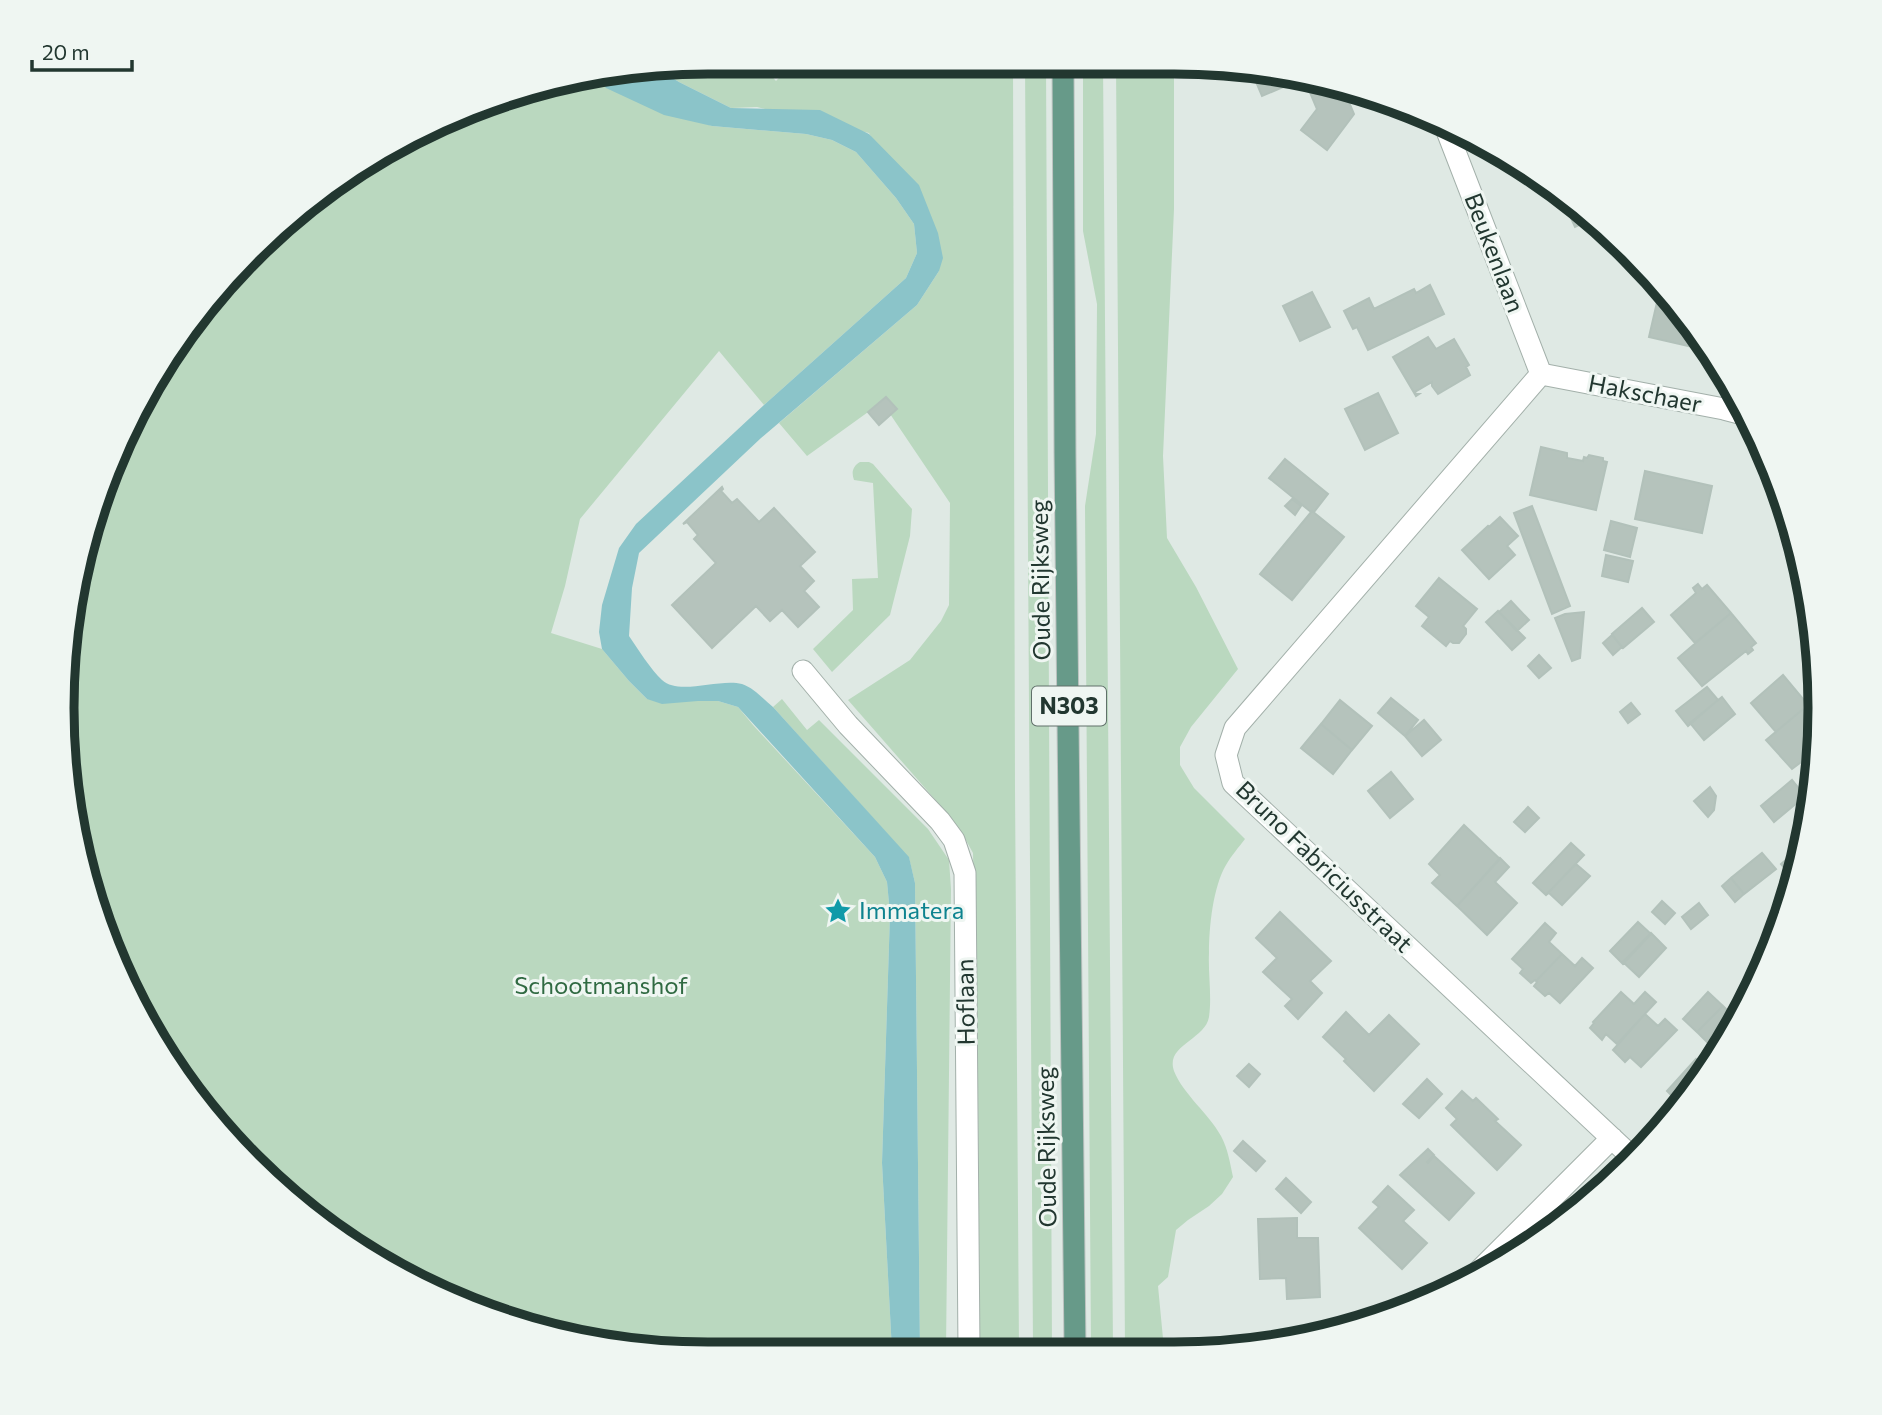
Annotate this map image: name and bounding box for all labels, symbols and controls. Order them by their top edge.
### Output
scale bar [32,28,131,72]
text: 20 m [42,39,90,64]
street label: Beukenlaan [1459,189,1531,316]
street label: Hakschaer [1586,367,1705,418]
street label: Oude Rijksweg [1024,499,1055,661]
road number: N303 [1032,686,1106,726]
street label: Bruno Fabriciusstraat [1231,774,1419,958]
place label: Immatera [859,895,964,924]
place icon: Immatera [823,896,853,926]
street label: Hoflaan [949,958,980,1046]
park label: Schootmanshof [514,970,688,999]
street label: Oude Rijksweg [1030,1066,1061,1228]

